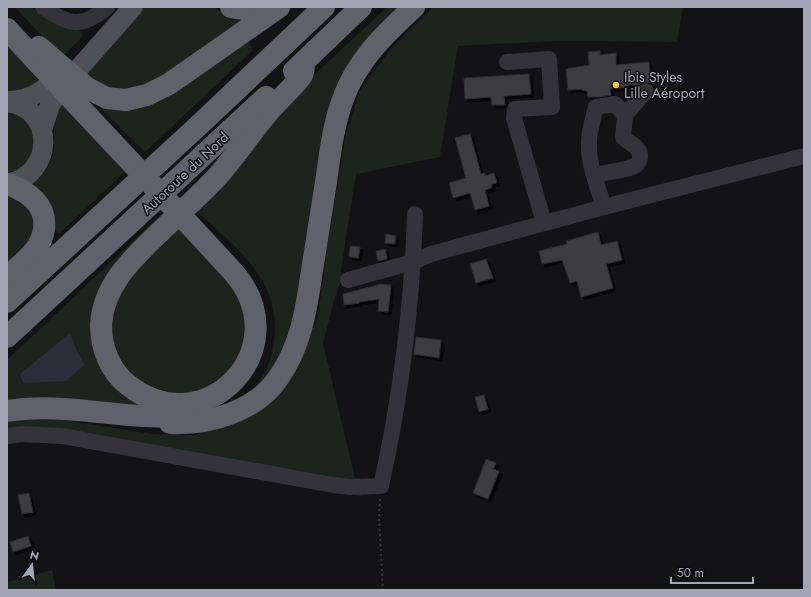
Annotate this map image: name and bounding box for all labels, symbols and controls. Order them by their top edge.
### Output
place label: Ibis Styles Lille Aéroport [624,67,705,103]
marker: Ibis Styles Lille Aéroport [611,80,621,90]
street label: Autoroute du Nord [137,127,233,219]
north arrow [12,545,52,585]
text: N [28,546,41,564]
scale bar [671,559,753,585]
text: 50 m [677,564,704,582]

